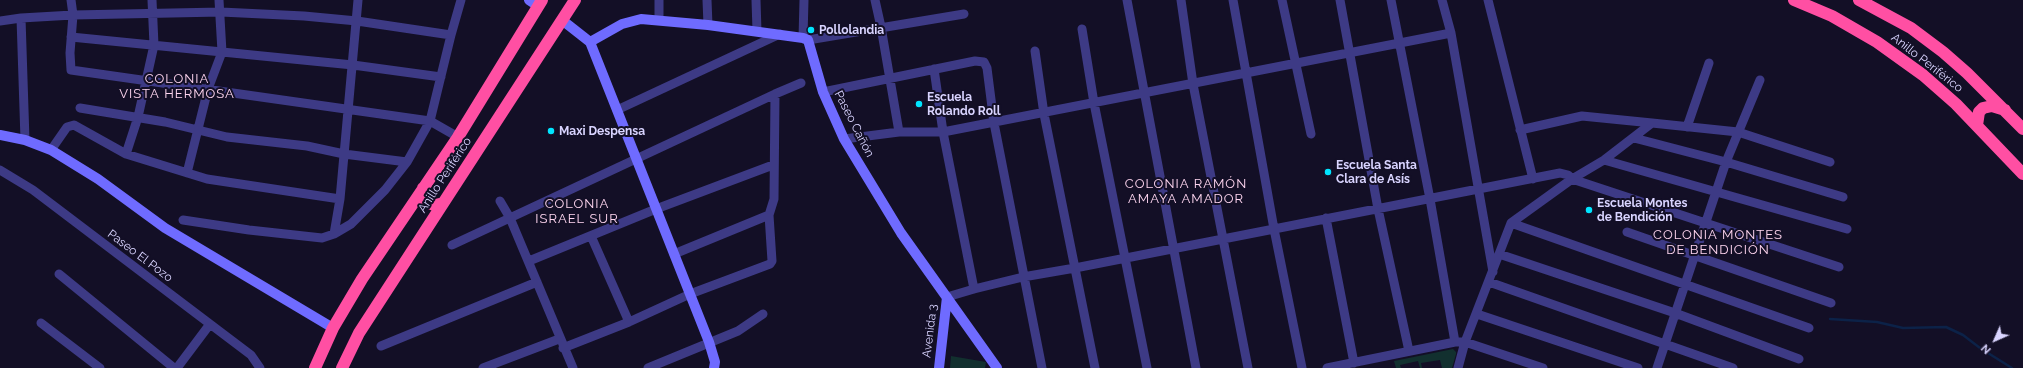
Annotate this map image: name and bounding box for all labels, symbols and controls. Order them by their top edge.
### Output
place label: Pollolandia [819,23,884,37]
marker: Pollolandia [806,25,816,35]
street label: Anillo Periférico [1888,31,1966,95]
district label: COLONIA VISTA HERMOSA [119,71,235,102]
street label: Paseo Cañón [831,88,877,160]
place label: Escuela Rolando Roll [927,90,1001,118]
marker: Escuela Rolando Roll [914,99,924,109]
place label: Maxi Despensa [559,124,645,138]
marker: Maxi Despensa [546,126,556,136]
street label: Anillo Periférico [415,135,475,215]
place label: Escuela Santa Clara de Asís [1336,158,1417,186]
marker: Escuela Santa Clara de Asís [1323,167,1333,177]
district label: COLONIA RAMÓN AMAYA AMADOR [1125,176,1247,207]
district label: COLONIA ISRAEL SUR [535,196,619,227]
place label: Escuela Montes de Bendición [1597,196,1687,224]
marker: Escuela Montes de Bendición [1584,205,1594,215]
street label: Paseo El Pozo [105,227,175,285]
district label: COLONIA MONTES DE BENDICIÓN [1653,227,1783,258]
street label: Avenida 3 [920,303,940,359]
north arrow [1975,320,2015,360]
text: N [1979,341,1994,356]

